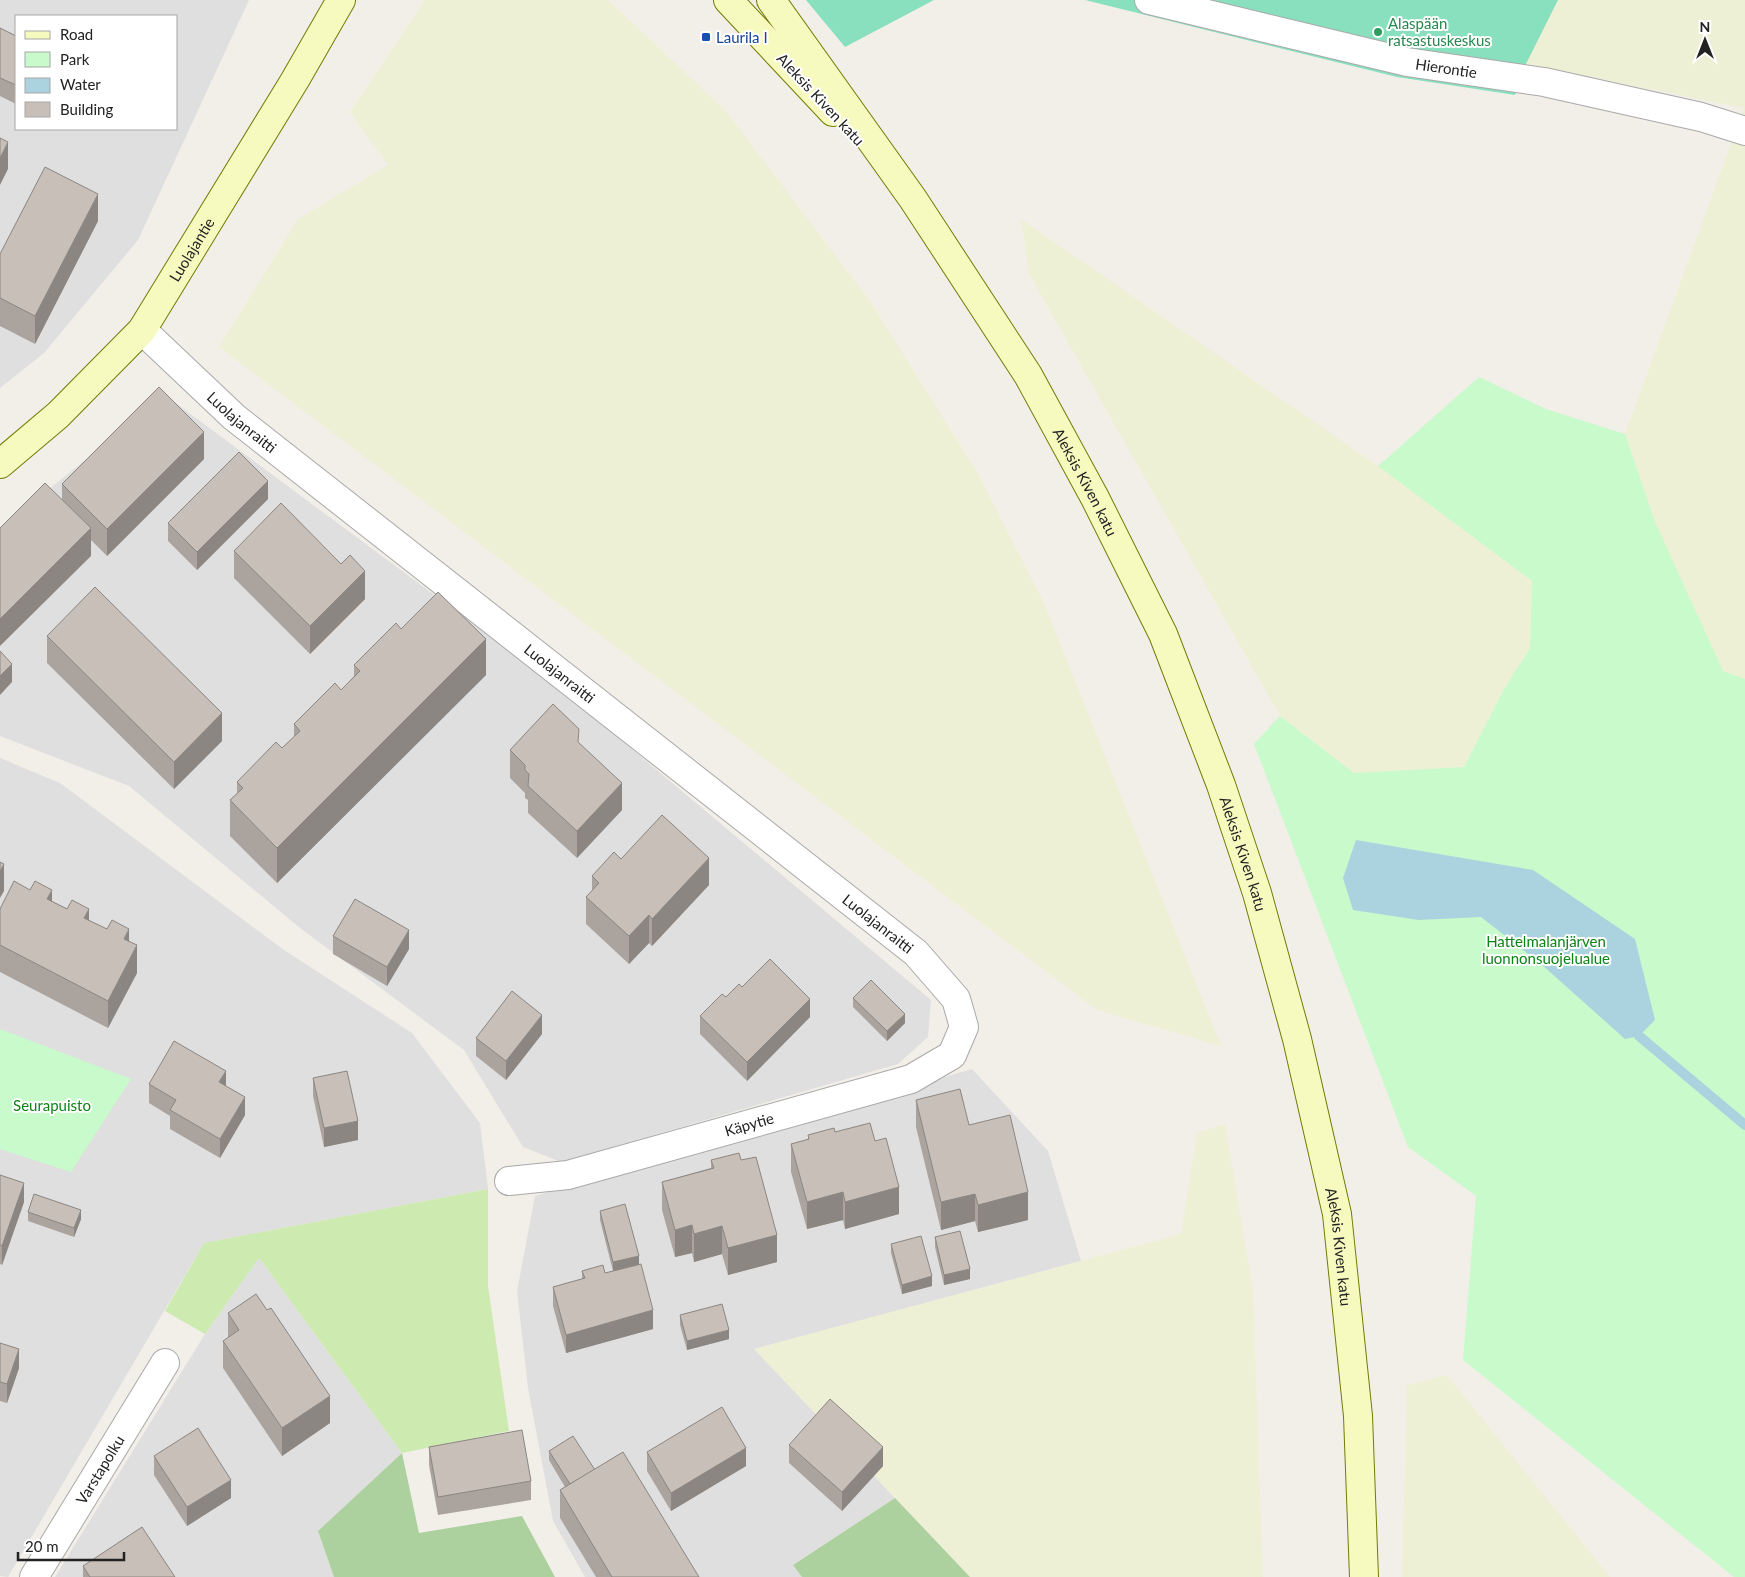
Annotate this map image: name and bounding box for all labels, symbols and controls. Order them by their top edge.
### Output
place label: Alaspään ratsastuskeskus [1388,14,1491,49]
legend [15,15,178,130]
north arrow [1680,15,1730,65]
text: N [1700,18,1710,35]
text: Road [60,25,93,43]
marker: Alaspään ratsastuskeskus [1372,26,1384,38]
place label: Laurila I [716,28,768,46]
marker: Laurila I [700,31,712,43]
street label: Aleksis Kiven katu [774,49,868,149]
text: Park [60,50,90,68]
street label: Hierontie [1414,54,1478,81]
text: Water [60,75,101,93]
text: Building [60,100,113,118]
street label: Luolajantie [165,214,218,285]
street label: Luolajanraitti [204,388,280,456]
street label: Aleksis Kiven katu [1050,425,1121,539]
street label: Luolajanraitti [521,640,599,706]
street label: Aleksis Kiven katu [1216,794,1271,913]
street label: Luolajanraitti [839,890,917,957]
park label: Hattelmalanjärven luonnonsuojelualue [1482,932,1610,967]
park label: Seurapuisto [13,1096,91,1114]
street label: Käpytie [722,1108,776,1140]
street label: Aleksis Kiven katu [1322,1186,1356,1307]
street label: Varstapolku [72,1432,128,1507]
scale bar [18,1530,124,1562]
text: 20 m [25,1537,59,1555]

